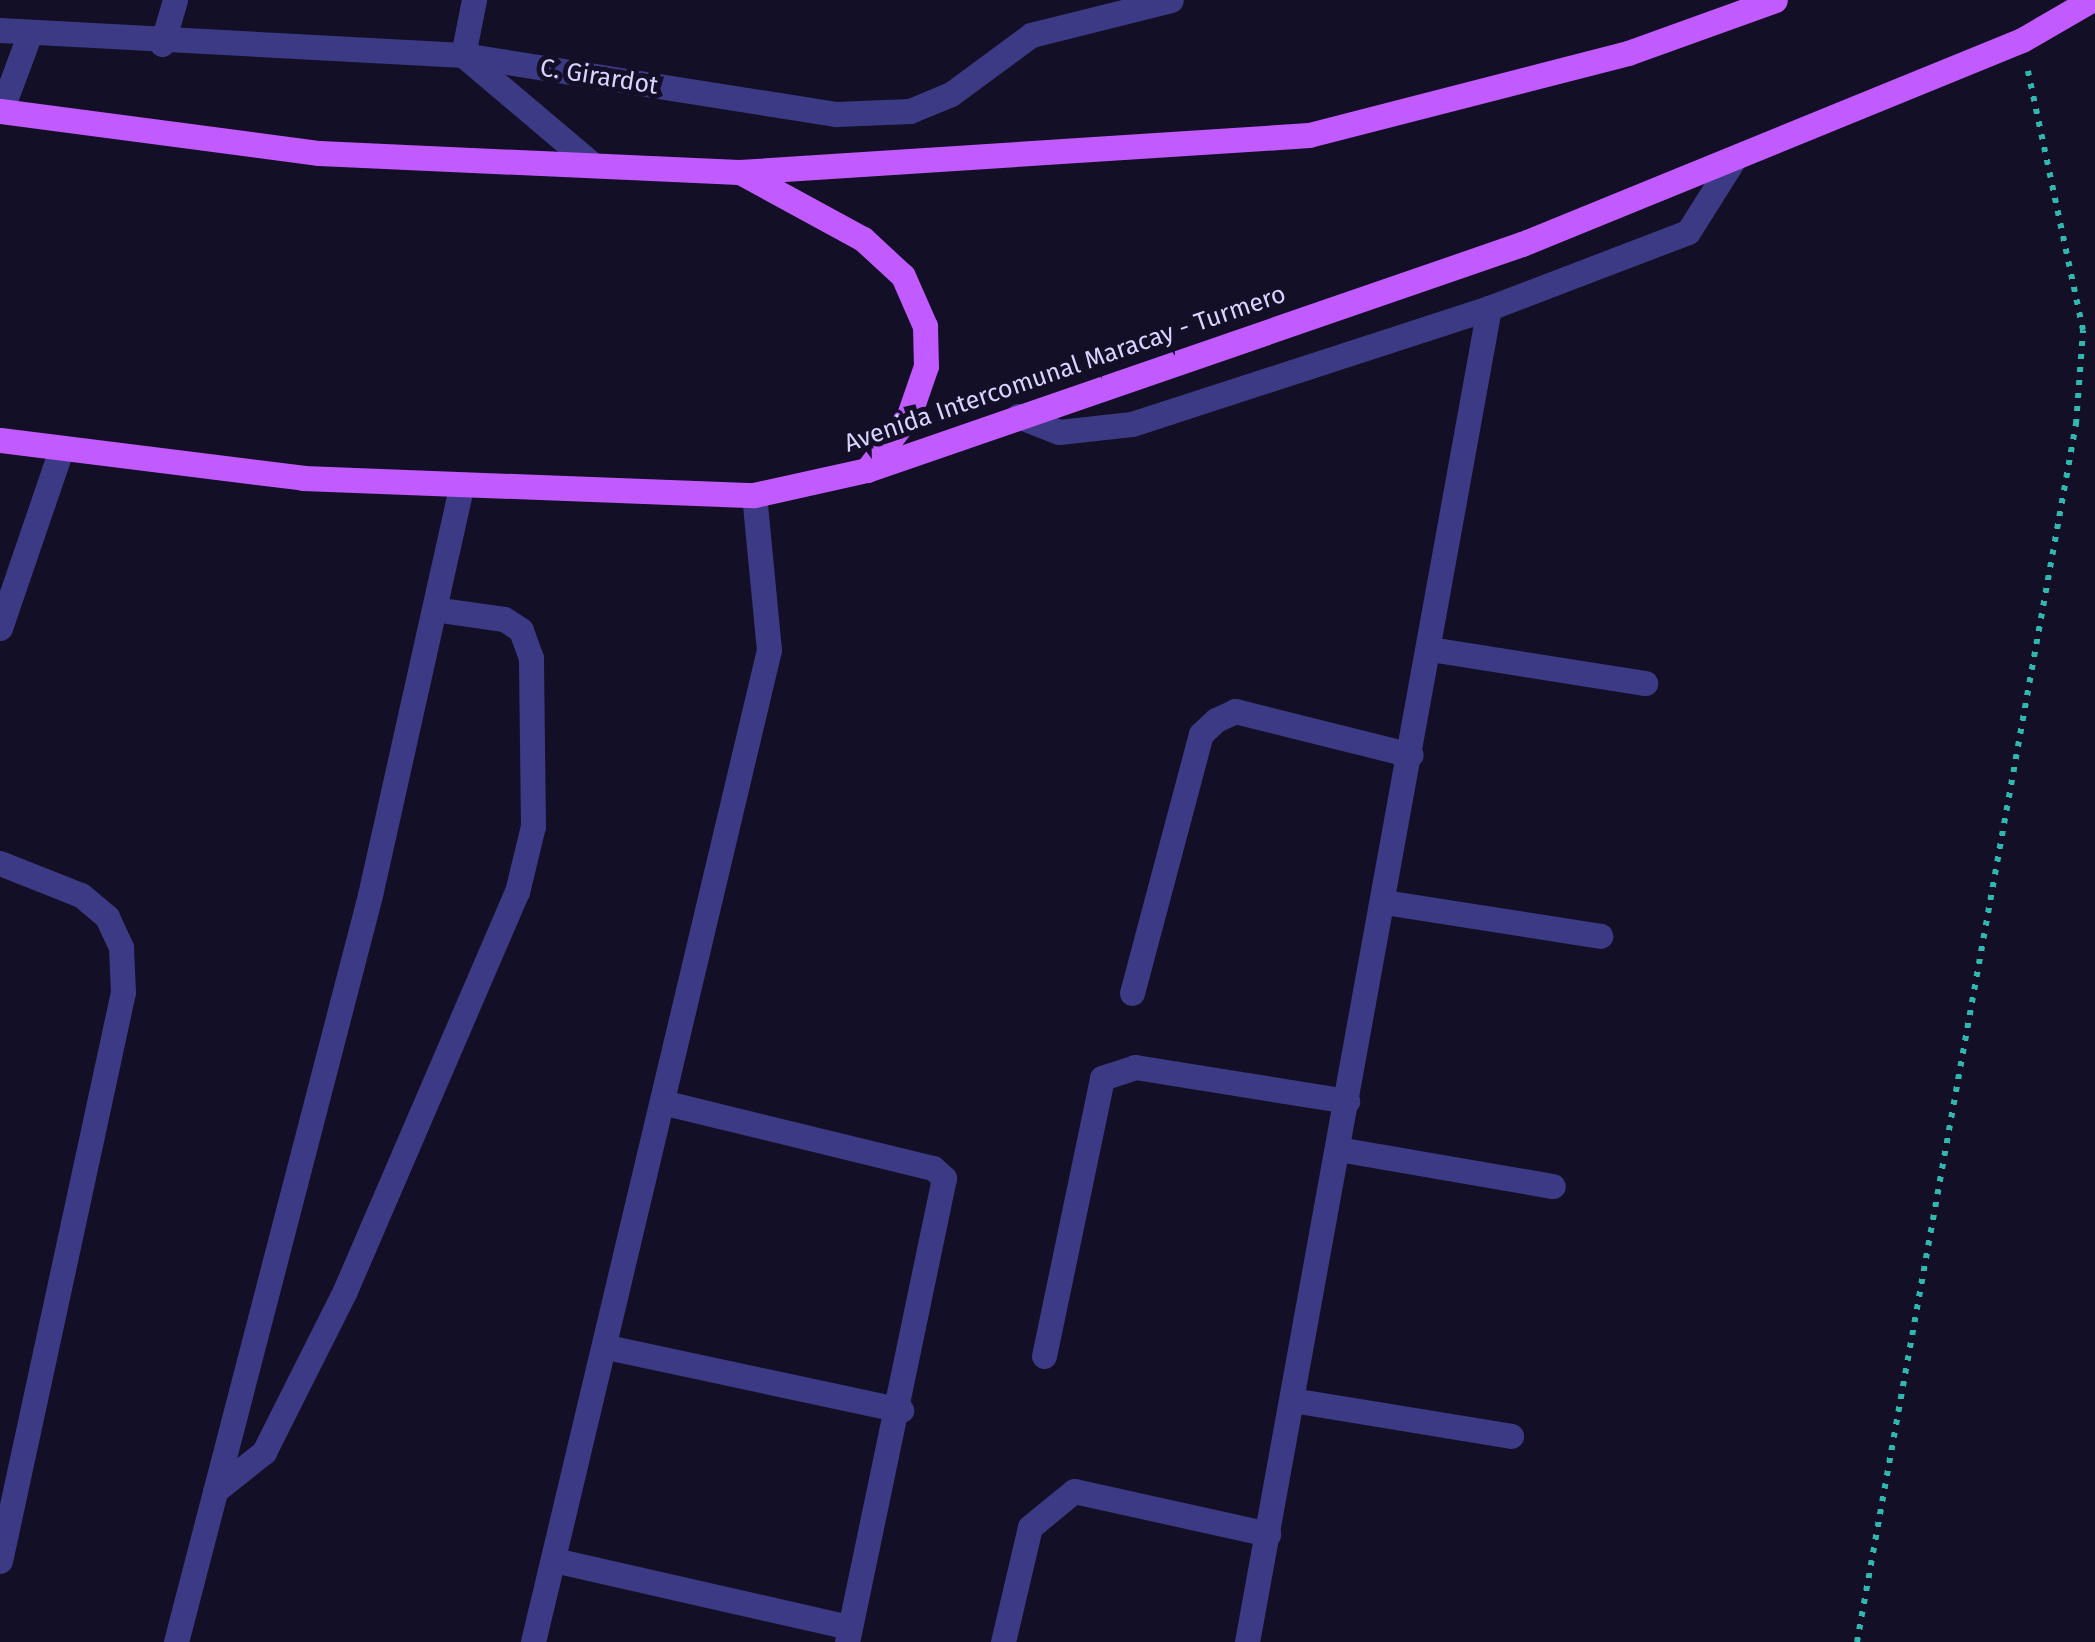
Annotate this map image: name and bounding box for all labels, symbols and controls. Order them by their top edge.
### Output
street label: C. Girardot [538,53,660,101]
street label: Avenida Intercomunal Maracay - Turmero [840,279,1290,459]

